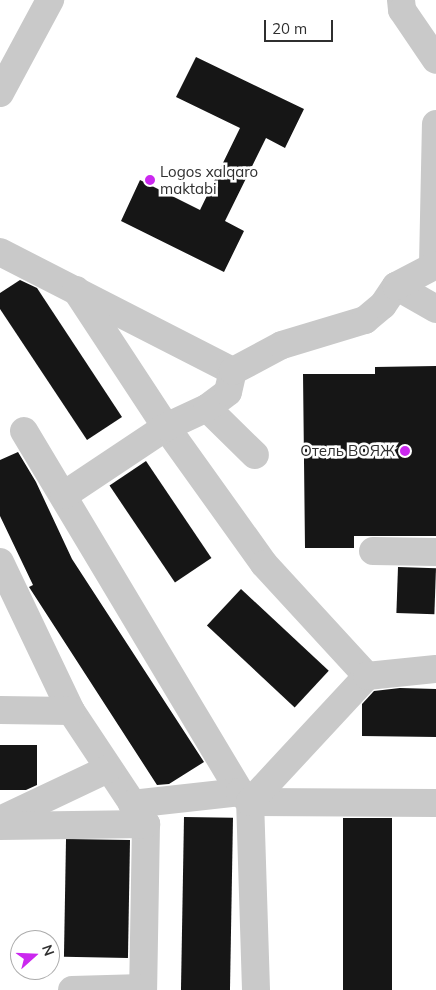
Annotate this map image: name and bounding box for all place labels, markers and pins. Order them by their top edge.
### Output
place label: Logos xalqaro maktabi [160,162,258,197]
marker: Logos xalqaro maktabi [144,174,156,186]
place label: Отель ВОЯЖ [300,442,395,460]
marker: Отель ВОЯЖ [399,445,411,457]

